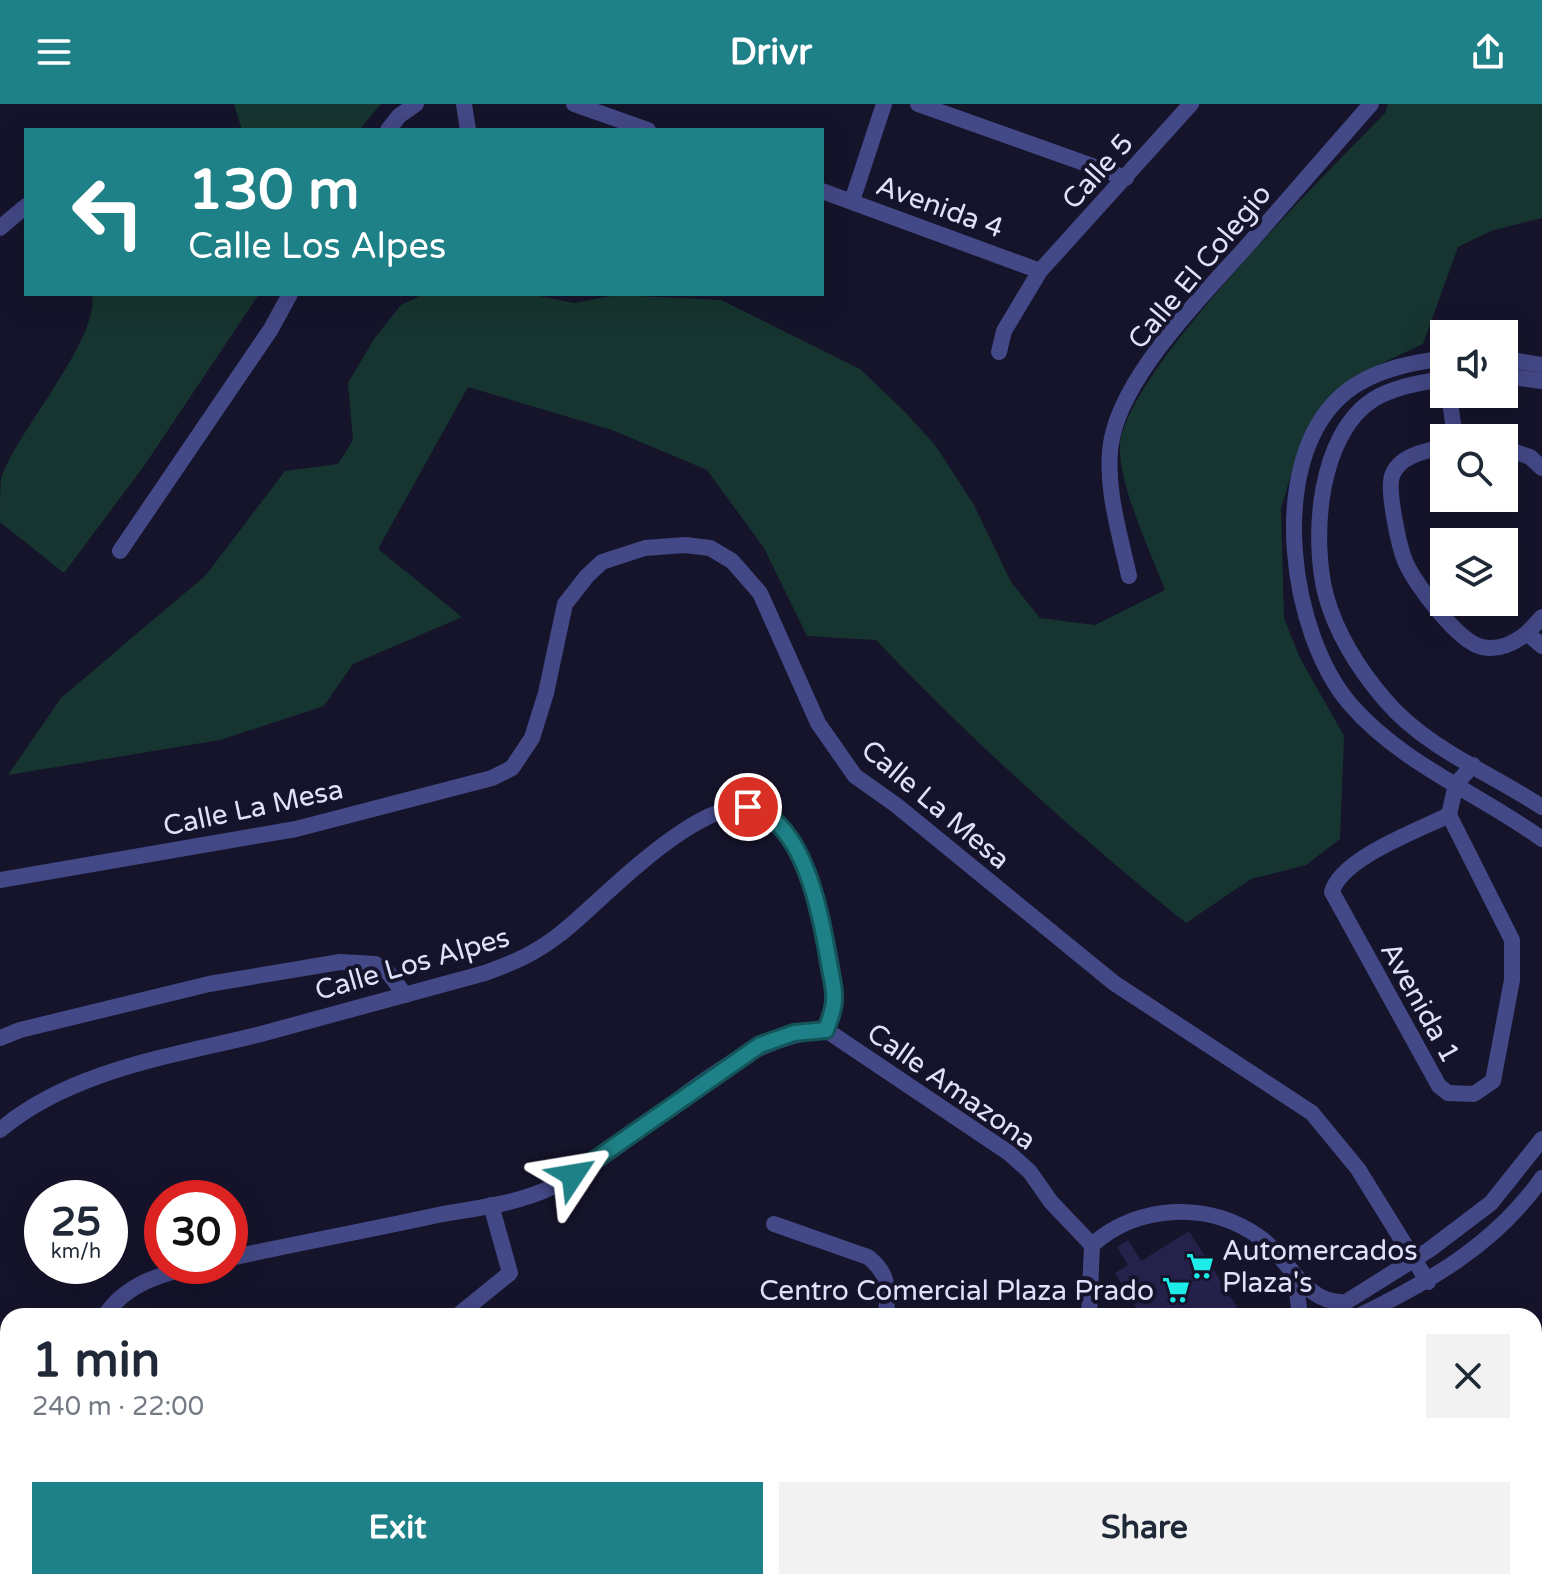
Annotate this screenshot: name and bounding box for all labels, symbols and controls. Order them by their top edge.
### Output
icon: menu [32,30,76,74]
icon: share [1466,30,1510,74]
text: Drivr [730,31,812,74]
street label: Calle 5 [1055,127,1140,216]
text: 130 m [188,157,359,224]
icon: left [56,160,160,264]
street label: Avenida 4 [872,168,1008,246]
street label: Calle El Colegio [1121,177,1279,356]
text: Calle Los Alpes [188,225,446,268]
map controls [1430,320,1518,616]
button: sound [1430,320,1518,408]
button: search [1430,424,1518,512]
button: layers [1430,528,1518,616]
street label: Calle La Mesa [854,733,1016,877]
street label: Calle La Mesa [160,772,346,844]
pin [714,773,782,841]
icon: arrive [726,785,770,829]
street label: Calle Los Alpes [311,920,513,1008]
street label: Avenida 1 [1373,936,1467,1069]
street label: Calle Amazona [861,1016,1042,1158]
position arrow [531,1133,615,1217]
speed limit sign: 30 [144,1180,248,1284]
text: 25 [51,1198,101,1246]
place label: Automercados Plaza's [1222,1234,1418,1300]
text: km/h [51,1240,101,1264]
supermarket icon: Automercados Plaza's [1185,1251,1215,1281]
place label: Centro Comercial Plaza Prado [759,1274,1154,1308]
supermarket icon: Centro Comercial Plaza Prado [1161,1275,1191,1305]
text: 1 min [32,1332,160,1390]
button: close [1426,1334,1510,1418]
text: 240 m · 22:00 [32,1391,204,1422]
button: Exit [32,1482,763,1574]
button: Share [779,1482,1510,1574]

